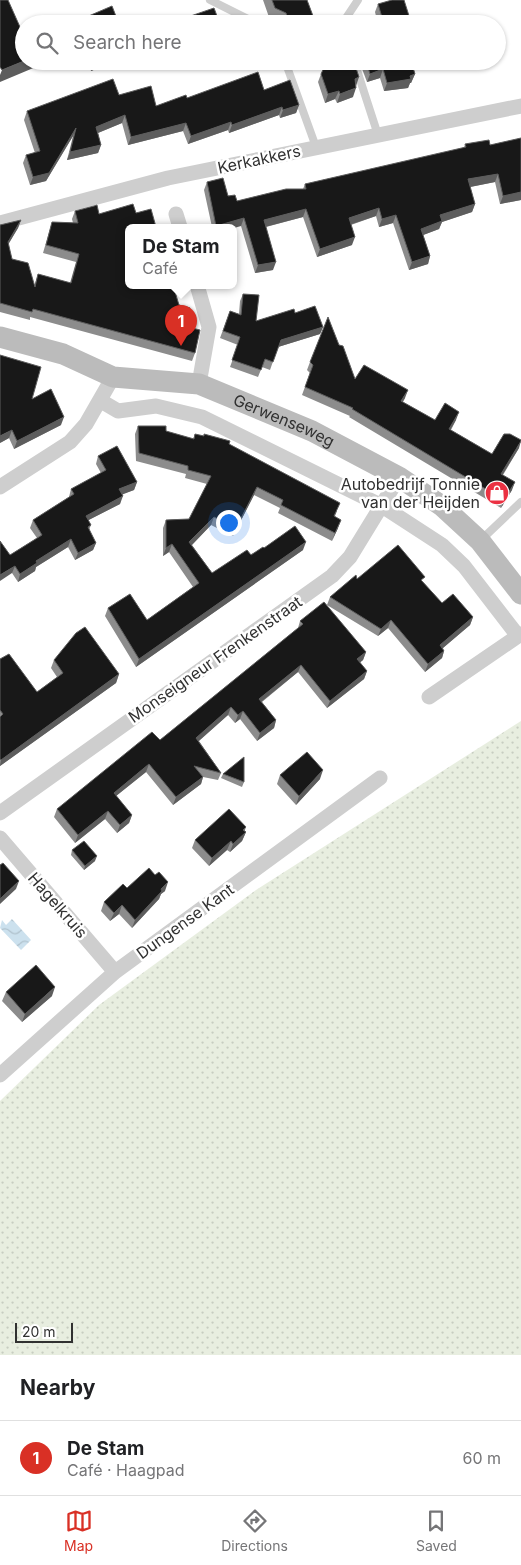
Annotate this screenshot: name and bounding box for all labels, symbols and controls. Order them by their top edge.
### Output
search box [15,15,506,70]
icon: search [33,29,61,57]
text: Search here [73,31,182,54]
street label: Kerkakkers [216,140,302,178]
popup [125,224,237,289]
text: De Stam [142,235,220,258]
text: Café [142,258,178,278]
pin: 1 [165,305,197,346]
street label: Gerwenseweg [230,389,338,451]
place label: Autobedrijf Tonnie van der Heijden [341,474,480,512]
shop icon: Autobedrijf Tonnie van der Heijden [484,480,510,506]
your location [216,510,242,536]
street label: Monseigneur Frenkenstraat [124,591,306,727]
street label: Hagelkruis [24,868,92,942]
street label: Dungense Kant [132,879,238,963]
scale bar [15,1320,72,1343]
text: 20 m [22,1323,56,1340]
text: Nearby [20,1375,95,1400]
text: De Stam [67,1437,144,1460]
text: 1 [33,1448,39,1468]
text: 60 m [462,1448,501,1468]
text: Café · Haagpad [67,1460,184,1480]
tab: Map [64,1507,93,1554]
tab: Directions [221,1507,288,1554]
tab: Saved [416,1507,457,1554]

